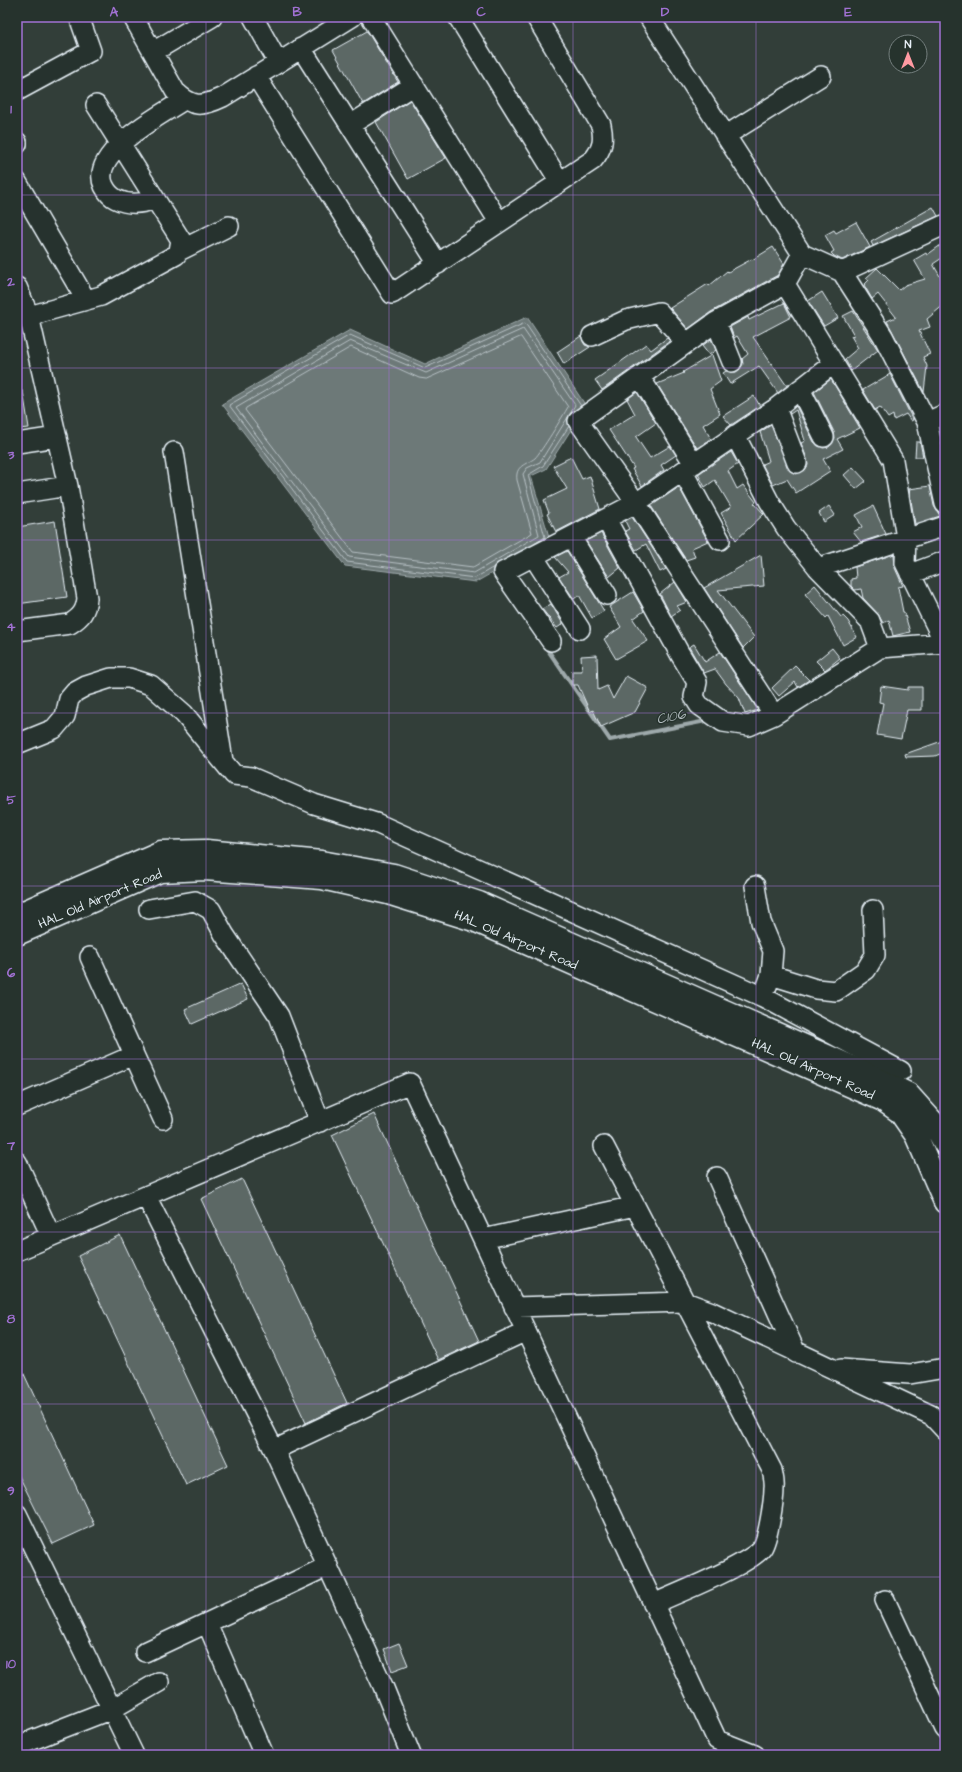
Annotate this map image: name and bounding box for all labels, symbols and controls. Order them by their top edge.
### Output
text: A [110,3,119,21]
text: B [292,3,302,21]
text: C [476,3,486,21]
text: D [661,3,670,21]
text: E [844,3,852,21]
north arrow [888,34,928,74]
text: N [905,37,912,52]
text: 1 [10,100,12,118]
text: 2 [6,273,15,291]
text: 3 [7,446,15,464]
text: 4 [7,618,16,636]
water label: C106 [655,704,688,730]
text: 5 [6,791,16,809]
street label: HAL Old Airport Road [35,865,165,933]
street label: HAL Old Airport Road [451,906,581,974]
text: 6 [7,964,16,982]
street label: HAL Old Airport Road [749,1034,878,1104]
text: 7 [6,1137,16,1155]
text: 8 [7,1310,16,1328]
text: 9 [7,1482,15,1500]
text: 10 [6,1655,17,1673]

